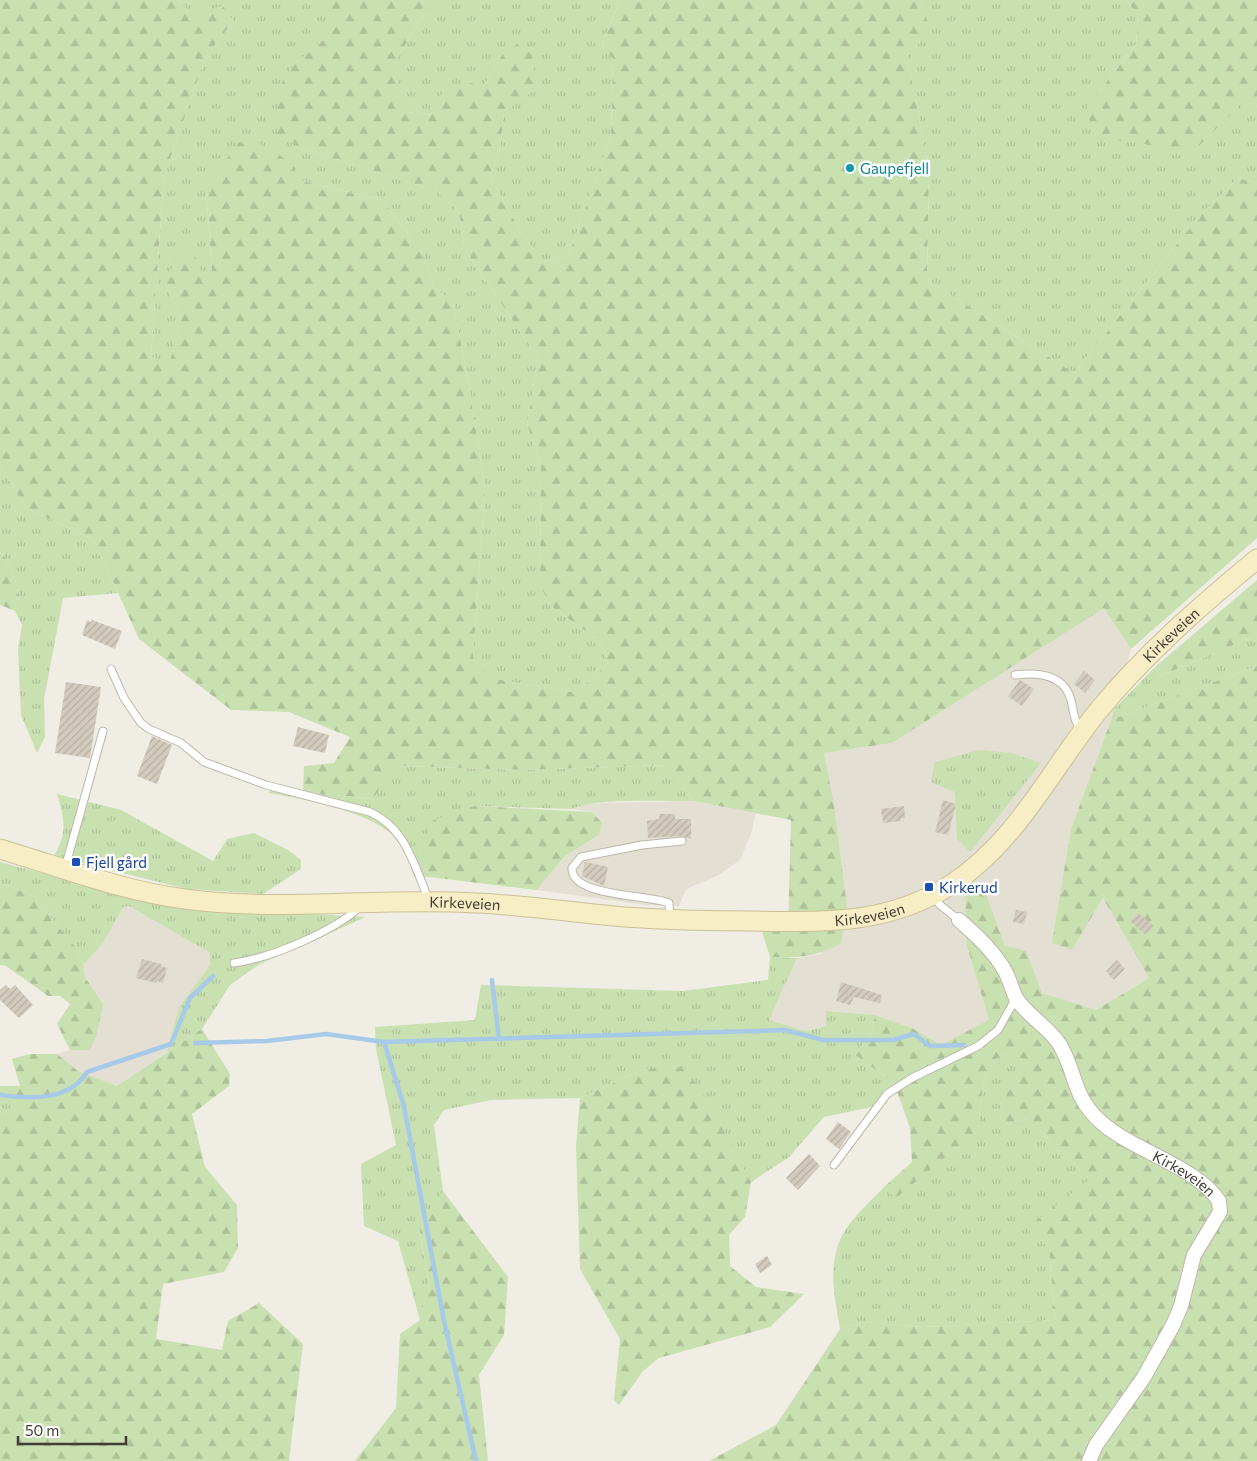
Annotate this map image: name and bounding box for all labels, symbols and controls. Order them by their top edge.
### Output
place label: Gaupefjell [860,159,929,177]
marker: Gaupefjell [844,162,856,174]
street label: Kirkeveien [1139,604,1203,666]
place label: Fjell gård [86,853,147,871]
marker: Fjell gård [70,856,82,868]
place label: Kirkerud [939,878,998,896]
marker: Kirkerud [923,881,935,893]
street label: Kirkeveien [429,893,501,913]
street label: Kirkeveien [834,899,907,929]
street label: Kirkeveien [1150,1146,1220,1200]
scale bar [18,1414,125,1446]
text: 50 m [25,1421,59,1439]

